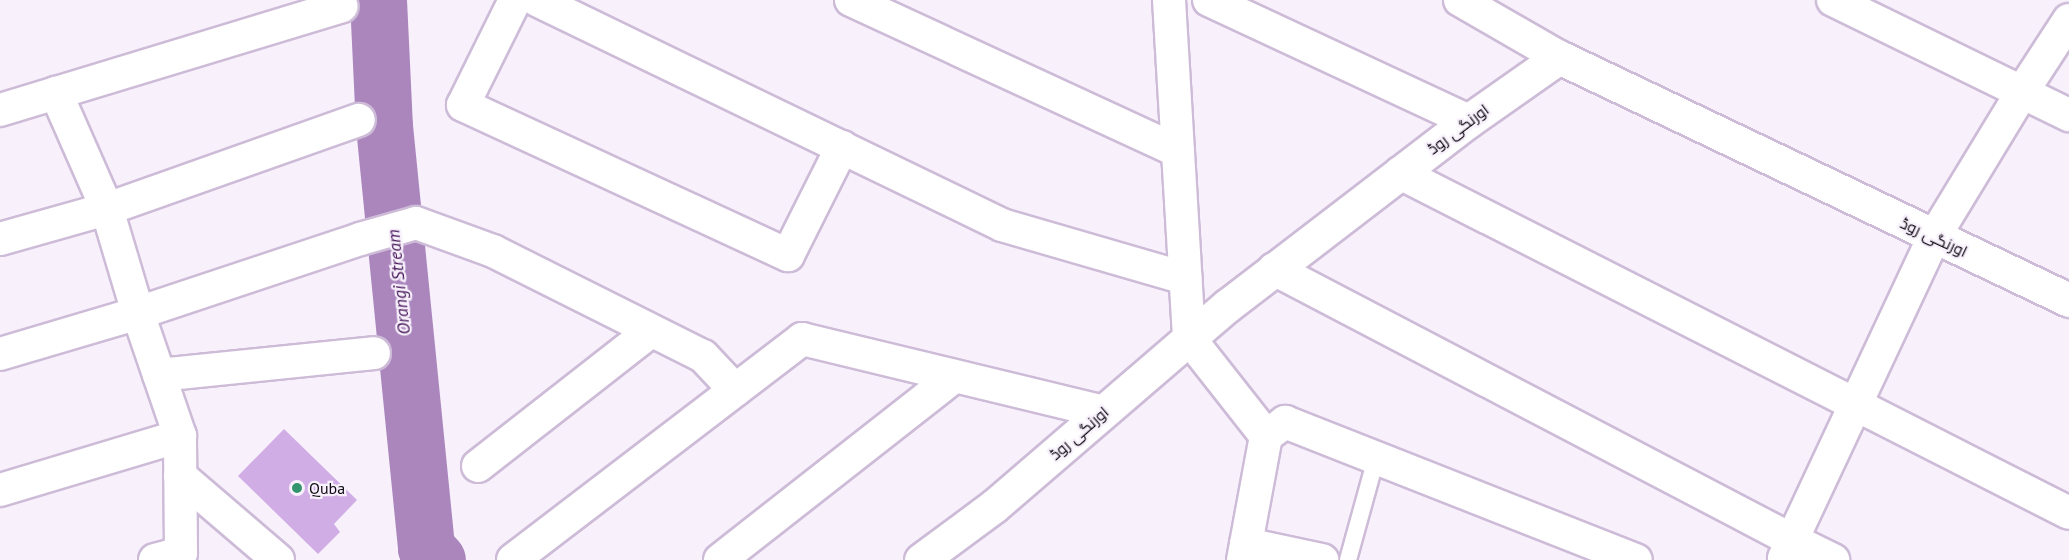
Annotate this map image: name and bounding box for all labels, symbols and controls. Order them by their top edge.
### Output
street label: اورنگی روڈ [1424,100,1492,158]
street label: اورنگی روڈ [1897,213,1971,261]
water label: Orangi Stream [383,228,415,336]
street label: اورنگی روڈ [1046,402,1112,464]
place label: Quba [309,478,345,498]
marker: Quba [290,481,304,495]

